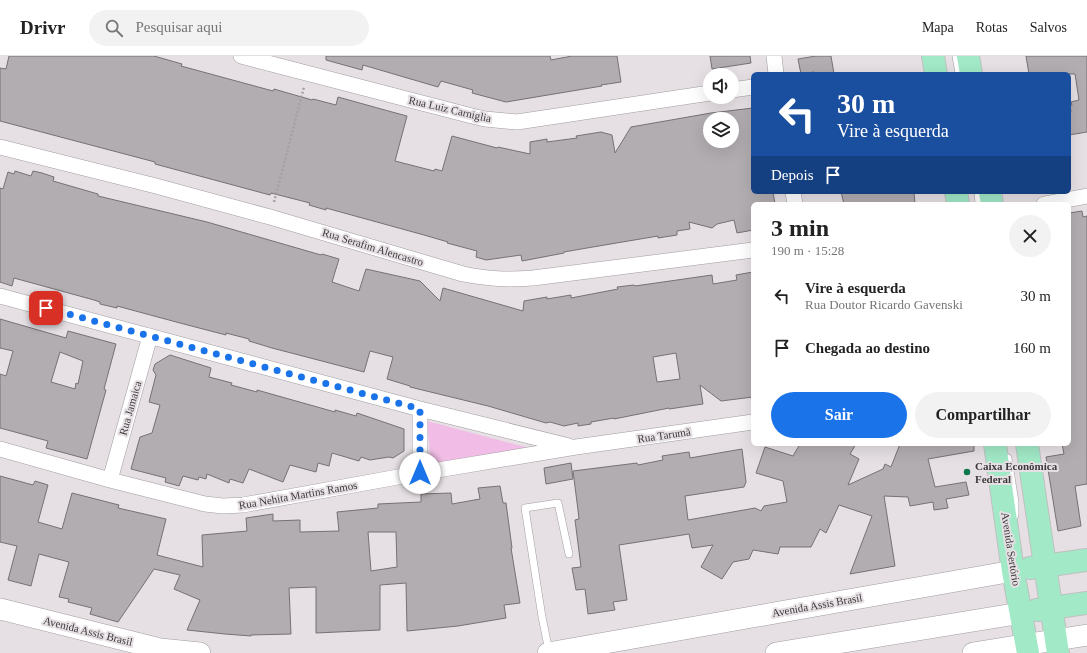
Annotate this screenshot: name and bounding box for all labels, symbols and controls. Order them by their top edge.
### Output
search box [89,10,369,46]
text: Drivr [20,17,65,38]
icon: search [103,17,125,39]
text: Pesquisar aqui [135,19,222,35]
text: Mapa [922,20,954,35]
text: Rotas [976,20,1008,35]
text: Salvos [1030,20,1067,35]
map controls [703,68,739,148]
button: sound [703,68,739,104]
icon: left [771,88,823,140]
text: 30 m [837,88,895,119]
street label: Rua Luiz Carniglia [408,94,493,124]
button: layers [703,112,739,148]
text: Vire à esquerda [837,121,949,141]
icon: arrive [822,164,844,186]
text: Depois [771,167,814,183]
text: 3 min [771,215,829,241]
button: close [1009,215,1051,257]
street label: Rua Serafim Alencastro [321,226,425,268]
text: 190 m · 15:28 [771,243,844,258]
text: Vire à esquerda [805,280,906,296]
icon: left [771,285,793,307]
text: 30 m [1021,288,1051,304]
pin [29,291,63,325]
icon: arrive [35,297,57,319]
text: Rua Doutor Ricardo Gavenski [805,297,963,312]
icon: arrive [771,337,793,359]
text: Chegada ao destino [805,340,930,356]
text: 160 m [1013,340,1051,356]
street label: Rua Jamaica [117,379,144,437]
button: Sair [771,392,907,438]
button: Compartilhar [915,392,1051,438]
street label: Rua Tarumã [637,425,692,445]
position arrow [399,452,441,494]
place label: Caixa Econômica Federal [975,460,1058,485]
marker: Caixa Econômica Federal [962,467,972,477]
street label: Rua Nehita Martins Ramos [238,479,358,511]
street label: Avenida Sertório [999,511,1023,587]
street label: Avenida Assis Brasil [771,591,863,619]
street label: Avenida Assis Brasil [42,614,134,648]

